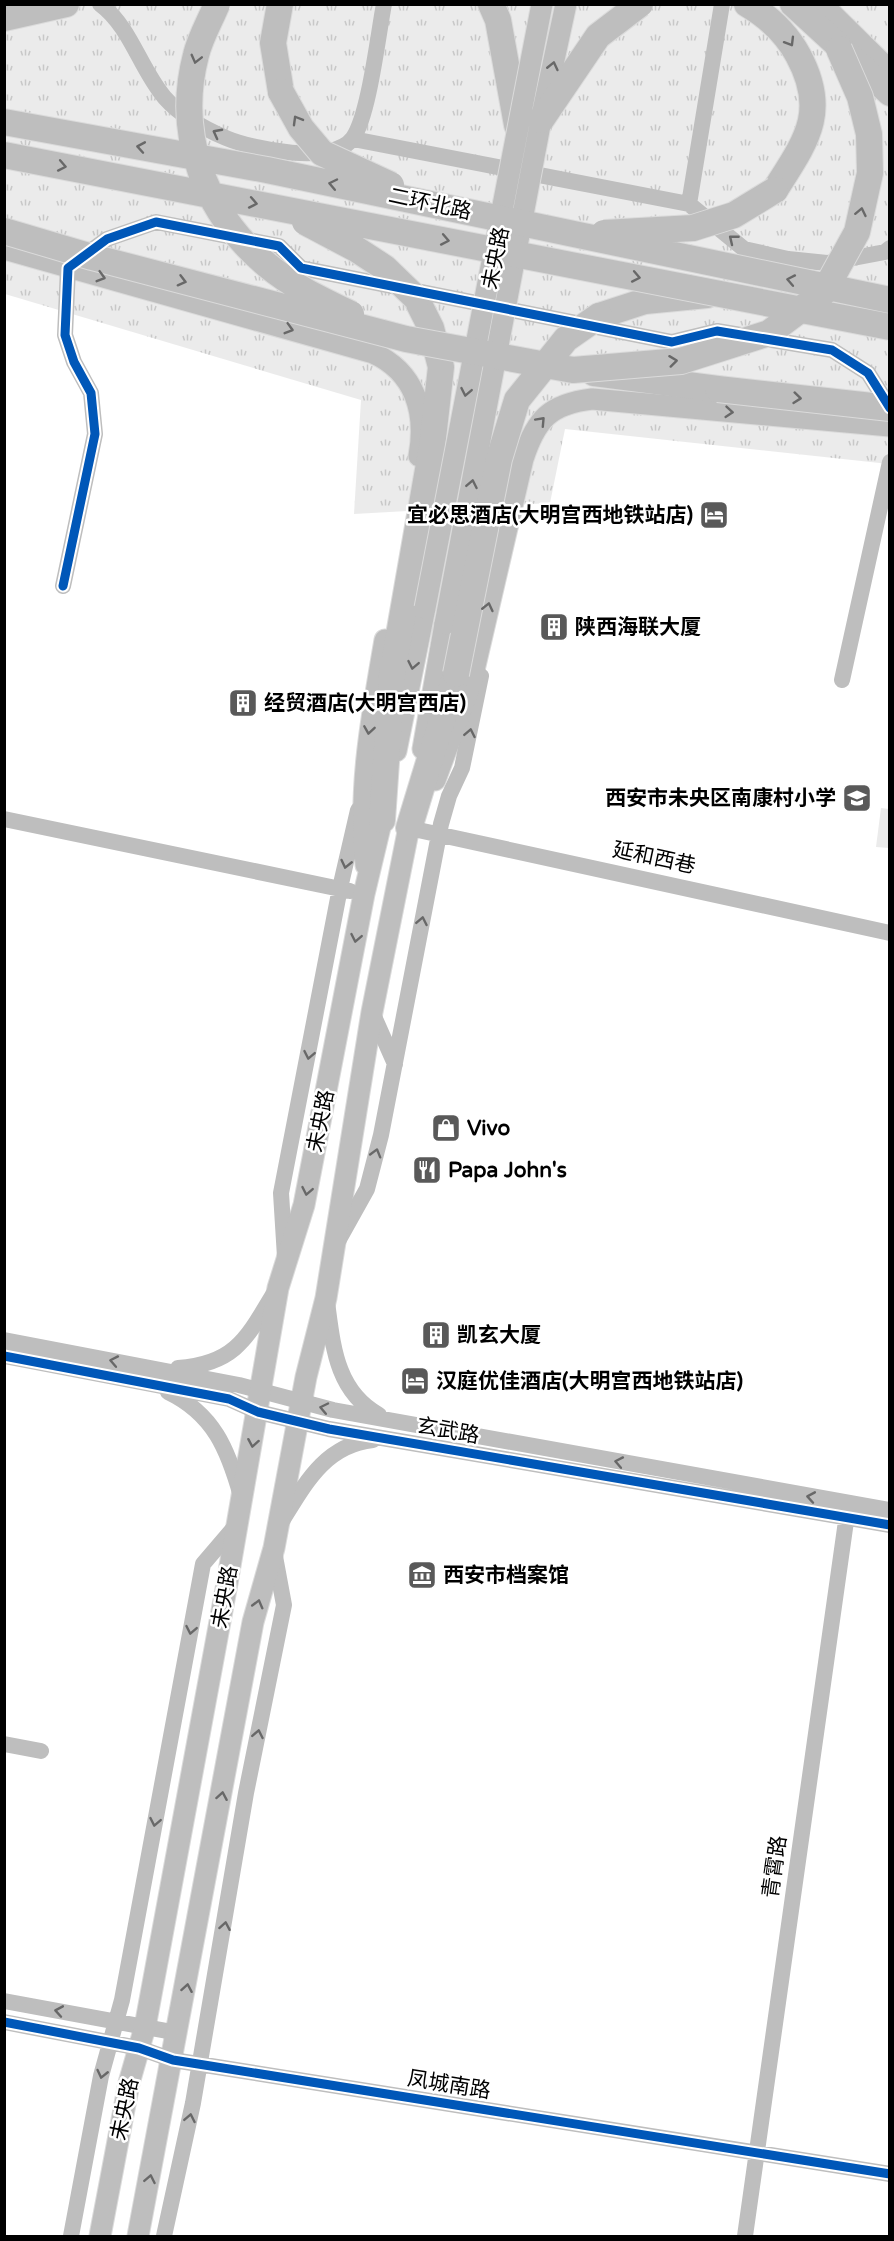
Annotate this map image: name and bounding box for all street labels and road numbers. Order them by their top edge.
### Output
street label: 二环北路 [386,183,474,225]
street label: 未央路 [478,225,514,291]
street label: 延和西巷 [610,837,698,879]
street label: 未央路 [303,1088,339,1154]
street label: 玄武路 [415,1413,481,1449]
street label: 未央路 [207,1564,243,1630]
street label: 青霄路 [758,1834,792,1900]
street label: 凤城南路 [406,2066,492,2104]
street label: 未央路 [106,2076,144,2142]

